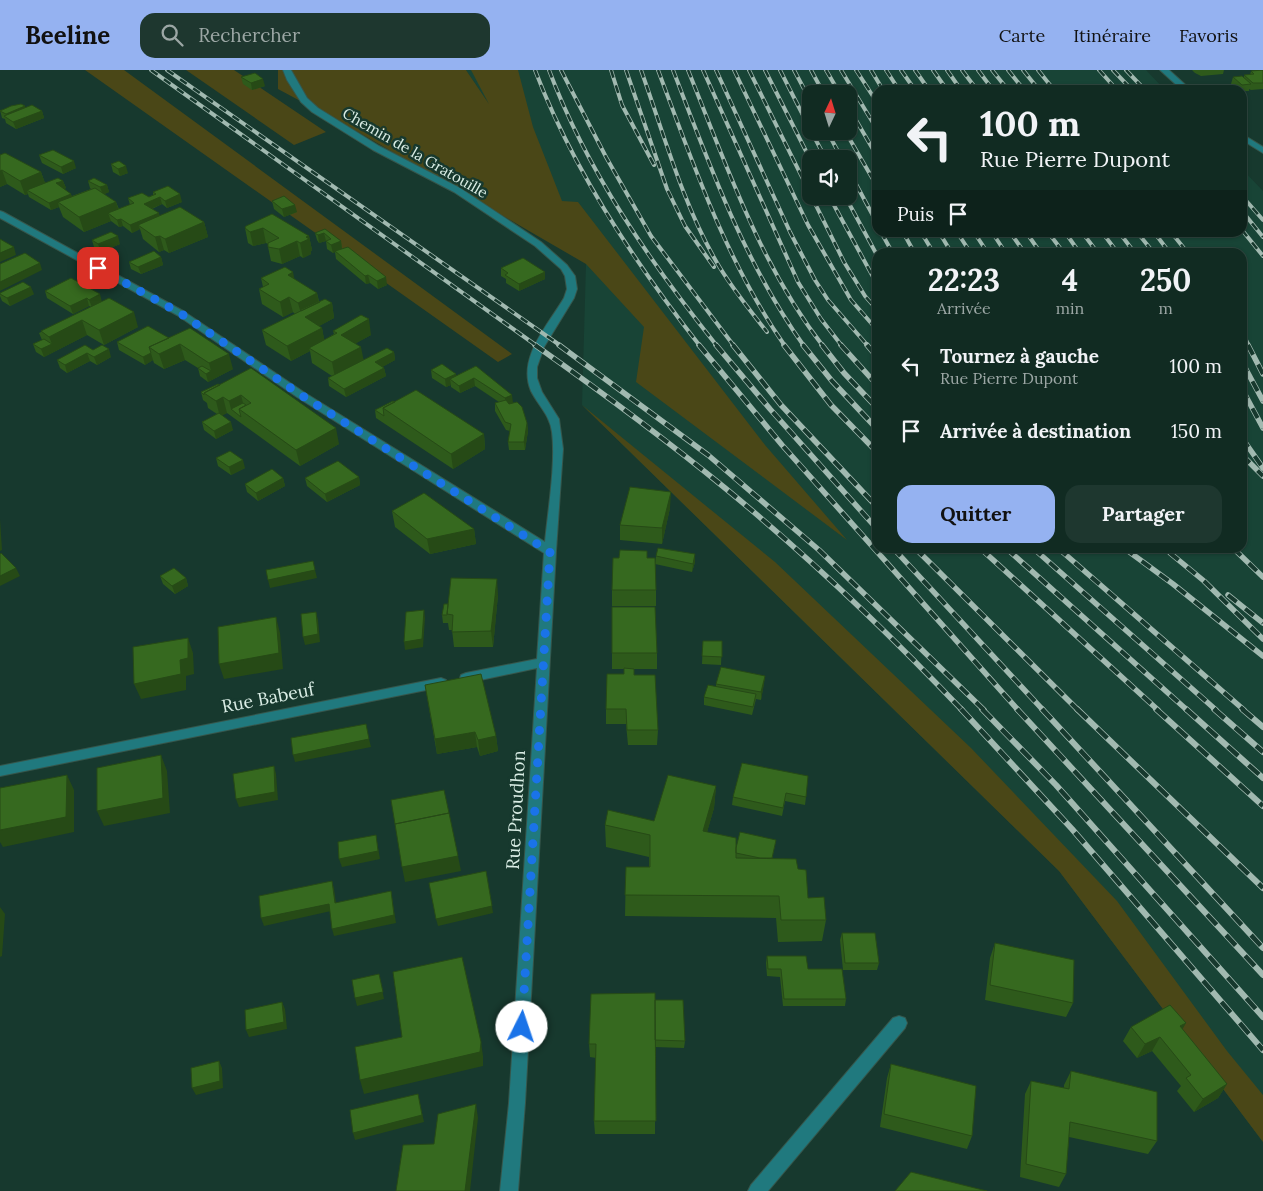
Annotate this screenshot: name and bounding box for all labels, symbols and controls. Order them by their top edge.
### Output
search box [140,13,490,58]
text: Beeline [25,20,110,51]
icon: search [158,21,186,49]
text: Rechercher [198,23,300,47]
text: Carte [999,24,1045,47]
text: Itinéraire [1073,24,1151,47]
text: Favoris [1179,24,1238,47]
north arrow [802,85,858,140]
map controls [802,85,857,205]
text: 100 m [980,101,1080,146]
street label: Chemin de la Gratouille [339,103,491,202]
icon: left [897,105,962,170]
text: Rue Pierre Dupont [980,145,1170,173]
button: sound [802,150,857,205]
icon: arrive [944,200,972,228]
text: Puis [897,202,934,226]
pin [77,247,119,289]
icon: arrive [84,254,112,282]
text: 22:23 [928,261,1000,299]
text: 4 [1062,261,1078,299]
text: 250 [1140,261,1191,299]
text: Arrivée [937,298,991,318]
text: min [1056,298,1084,318]
text: m [1158,298,1173,318]
text: Tournez à gauche [940,344,1099,368]
icon: left [897,352,925,380]
text: 100 m [1170,354,1222,378]
text: Rue Pierre Dupont [940,368,1078,388]
icon: arrive [897,417,925,445]
text: Arrivée à destination [940,419,1131,443]
text: 150 m [1171,419,1222,443]
button: Quitter [897,485,1055,543]
button: Partager [1065,485,1222,543]
street label: Rue Babeuf [220,677,318,718]
street label: Rue Proudhon [501,750,530,870]
position arrow [495,1000,547,1052]

